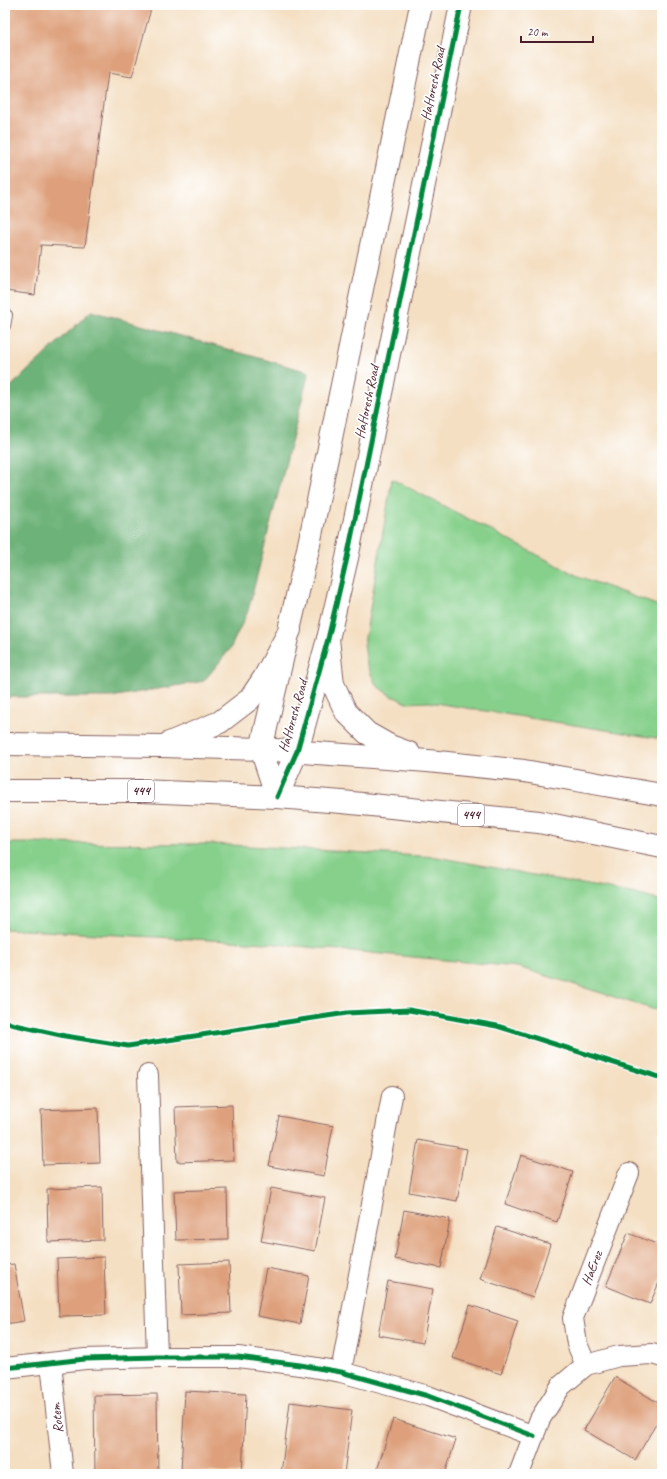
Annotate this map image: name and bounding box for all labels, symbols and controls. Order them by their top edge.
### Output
scale bar [521,18,593,44]
text: 20 m [527,24,549,40]
street label: HaHoresh Road [417,43,450,122]
street label: HaHoresh Road [351,361,384,440]
street label: HaHoresh Road [275,676,312,754]
road number: 444 [128,780,154,802]
road number: 444 [458,804,484,826]
street label: HaErez [578,1247,607,1288]
street label: Rotem [47,1401,67,1434]

